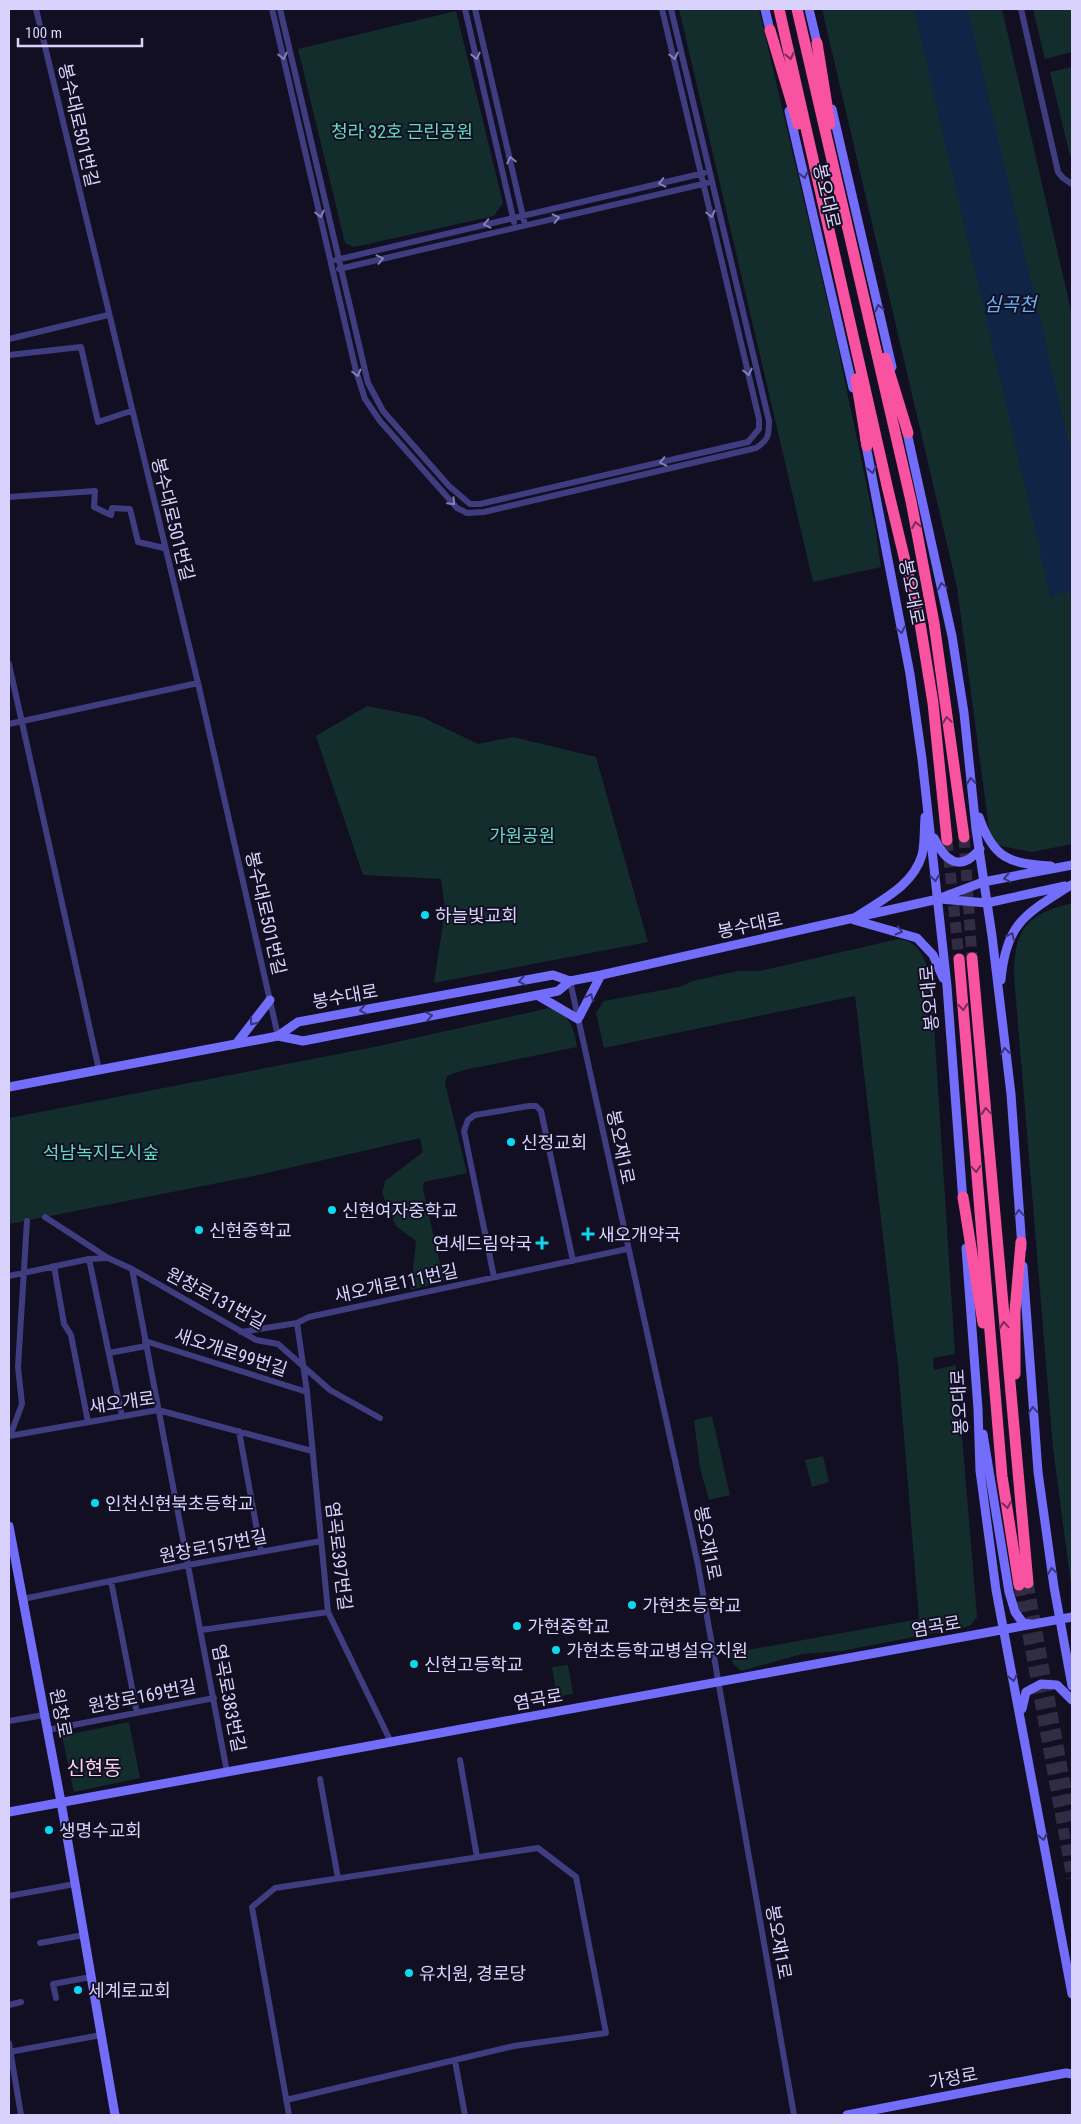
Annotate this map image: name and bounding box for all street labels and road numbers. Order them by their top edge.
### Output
street label: 봉수대로501번길 [55,61,103,189]
street label: 봉오대로 [809,161,845,231]
street label: 봉수대로501번길 [148,455,198,583]
street label: 봉오대로 [895,557,929,627]
street label: 봉수대로501번길 [242,849,290,977]
street label: 봉수대로 [715,908,785,942]
street label: 봉오대로 [916,964,942,1032]
street label: 봉수대로 [311,980,379,1012]
street label: 봉오재1로 [603,1108,639,1186]
street label: 새오개로111번길 [332,1260,460,1306]
street label: 원창로131번길 [163,1263,269,1333]
street label: 새오개로99번길 [172,1324,290,1380]
street label: 봉오대로 [947,1368,971,1436]
street label: 새오개로 [88,1387,156,1417]
street label: 염곡로397번길 [322,1500,356,1612]
street label: 봉오재1로 [691,1504,725,1582]
street label: 원창로157번길 [157,1525,269,1567]
street label: 염곡로 [910,1611,962,1641]
street label: 염곡로383번길 [208,1642,250,1754]
street label: 원창로169번길 [86,1675,198,1717]
street label: 염곡로 [512,1684,564,1714]
street label: 원창로 [46,1687,76,1739]
street label: 봉오재1로 [762,1903,796,1981]
street label: 가정로 [927,2063,979,2093]

